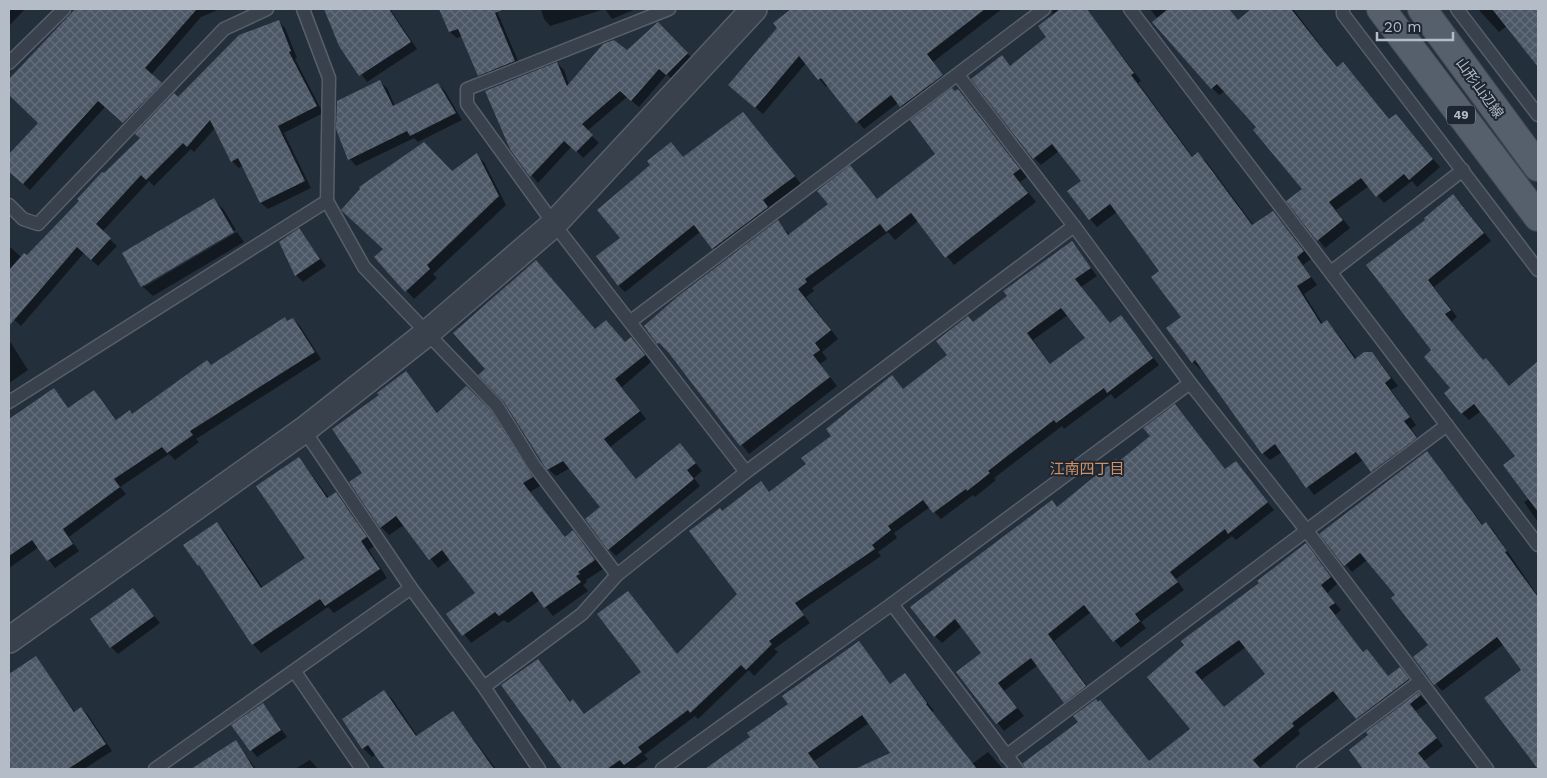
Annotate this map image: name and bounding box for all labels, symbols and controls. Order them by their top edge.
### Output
scale bar [1377,10,1453,42]
text: 20 m [1384,18,1422,36]
street label: 山形山辺線 [1453,55,1507,121]
road number: 49 [1447,106,1475,124]
district label: 江南四丁目 [1049,460,1125,478]

